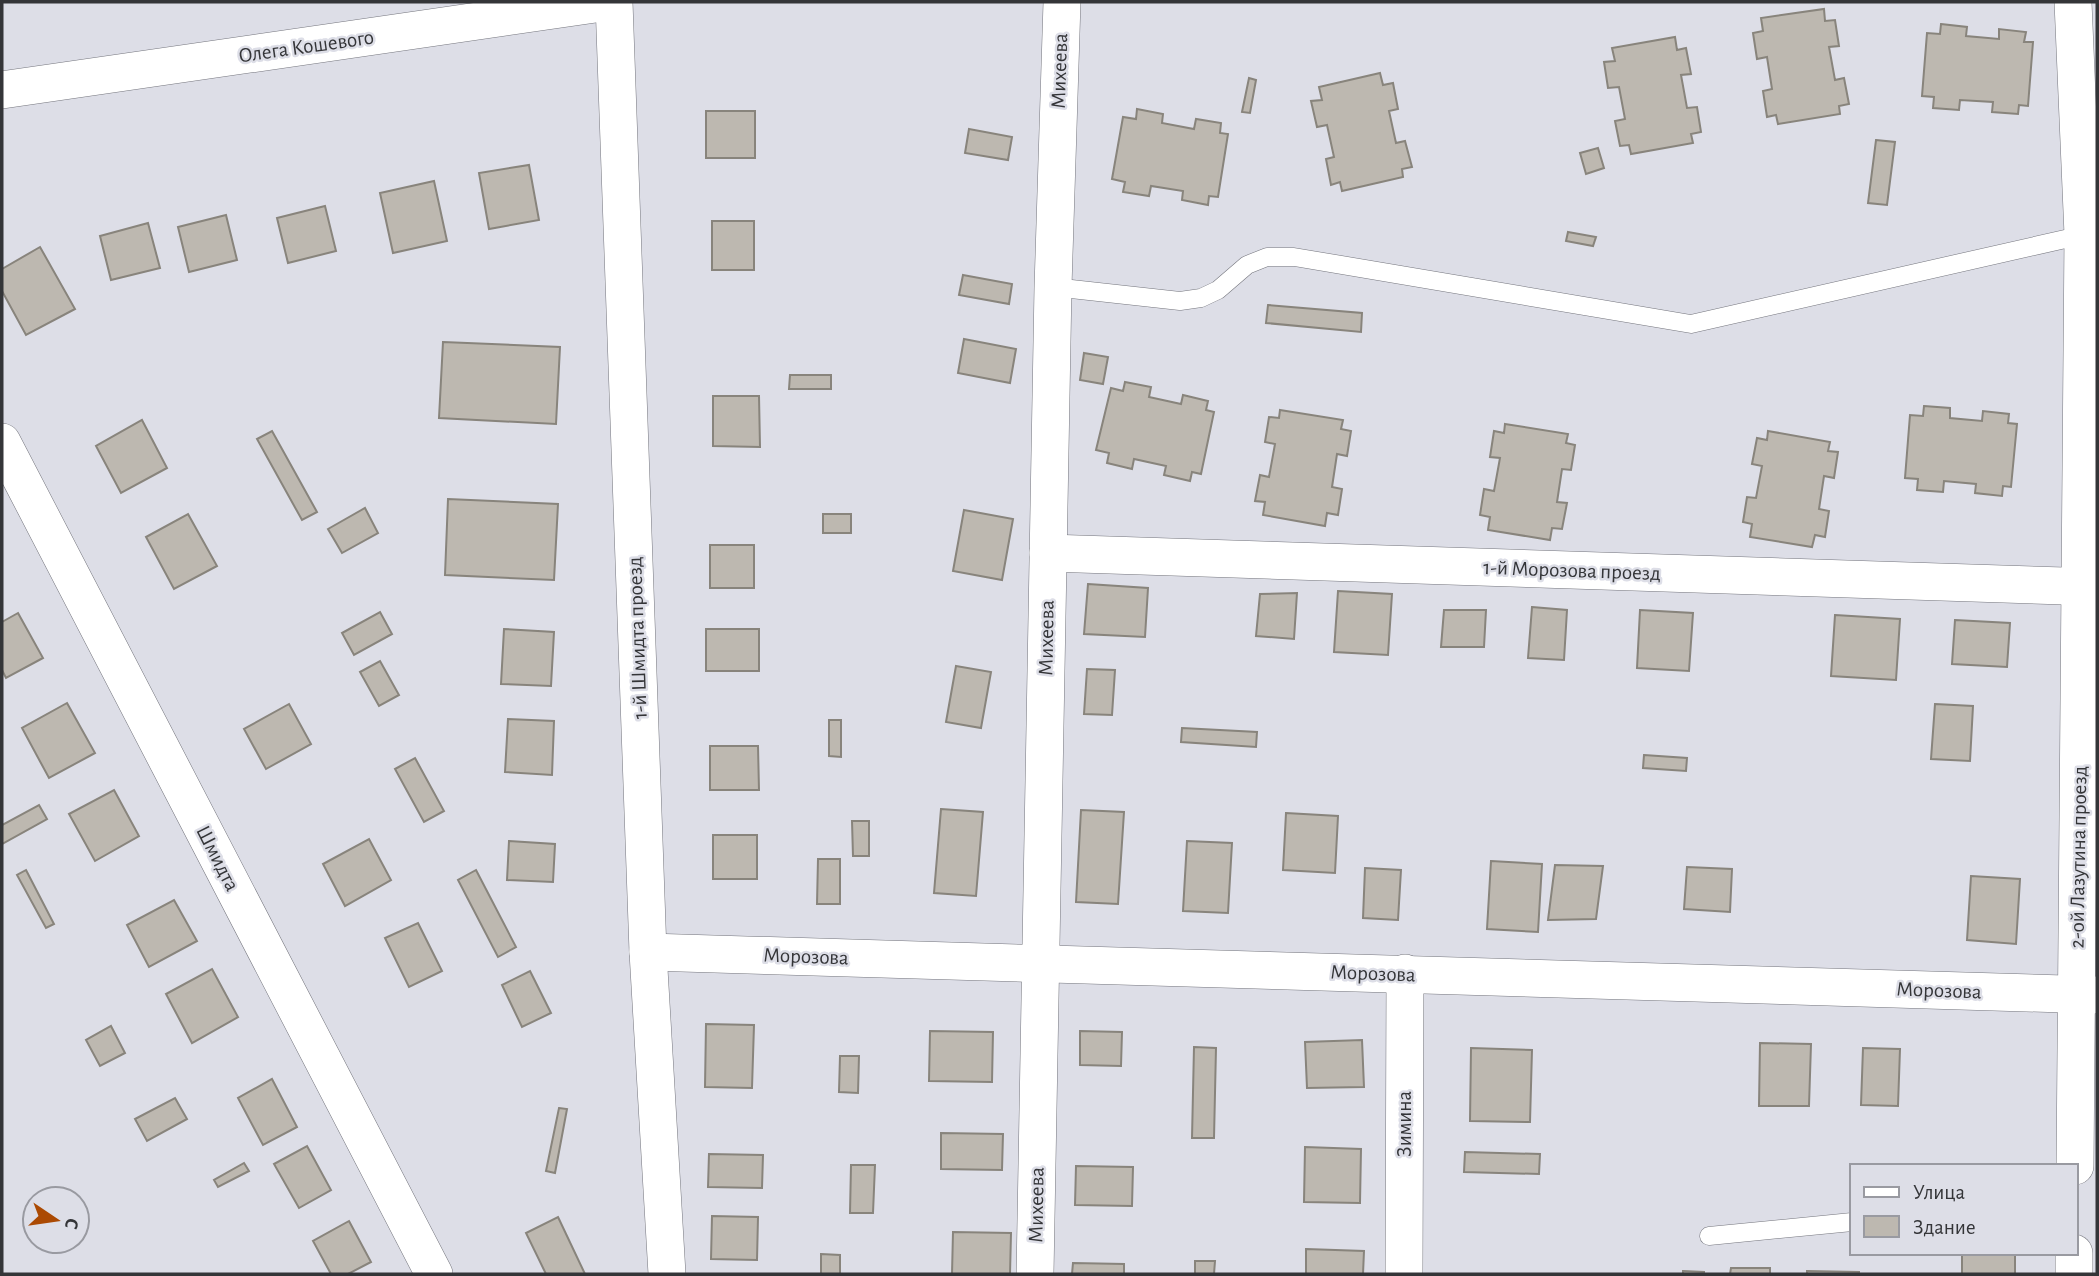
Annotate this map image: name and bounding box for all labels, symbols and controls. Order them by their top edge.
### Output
street label: Олега Кошевого [237,27,375,66]
street label: Михеева [1048,32,1071,109]
street label: 1-й Шмидта проезд [624,556,651,720]
street label: 1-й Морозова проезд [1483,557,1661,584]
street label: Михеева [1035,600,1058,676]
street label: 2-ой Лазутина проезд [2066,765,2091,949]
street label: Шмидта [192,822,243,895]
street label: Морозова [763,945,849,968]
street label: Морозова [1330,962,1416,985]
street label: Морозова [1896,979,1982,1002]
street label: Зимина [1394,1091,1415,1157]
legend [1850,1164,2078,1255]
street label: Михеева [1025,1167,1048,1243]
text: Улица [1913,1182,1966,1203]
north arrow [21,1185,91,1255]
text: С [61,1216,82,1231]
text: Здание [1913,1217,1976,1238]

